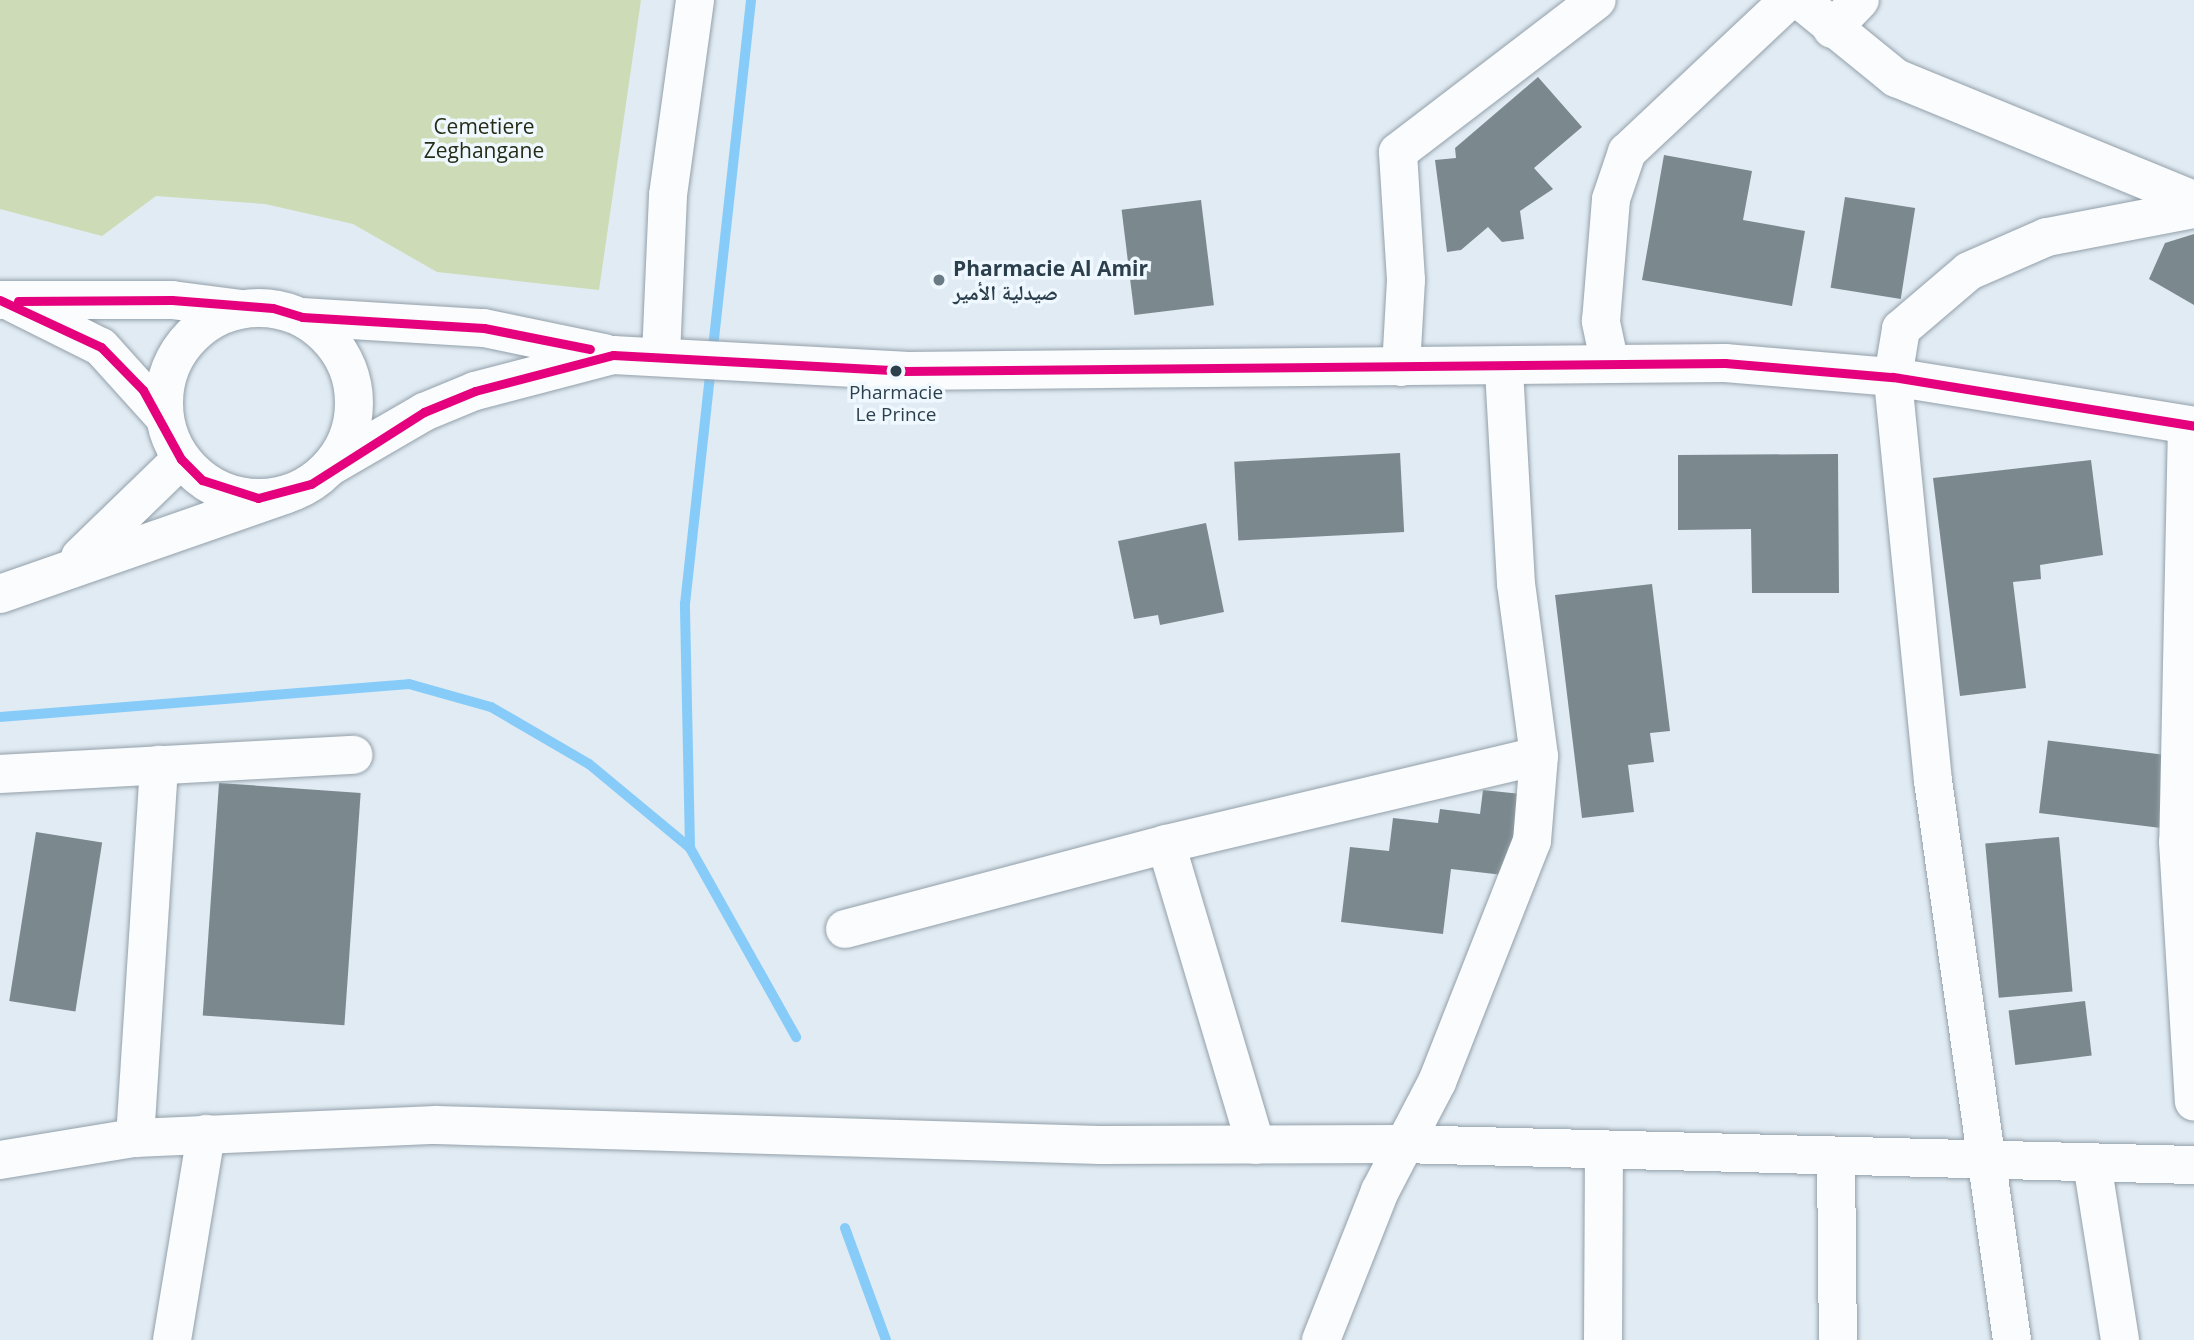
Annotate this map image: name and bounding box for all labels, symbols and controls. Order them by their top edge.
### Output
park label: Cemetiere Zeghangane [424,113,544,163]
place label: Pharmacie Al Amir صيدلية الأمير [953,255,1148,305]
marker: Pharmacie Al Amir صيدلية الأمير [931,272,947,288]
marker: Pharmacie Le Prince [889,364,903,378]
place label: Pharmacie Le Prince [849,382,943,426]

